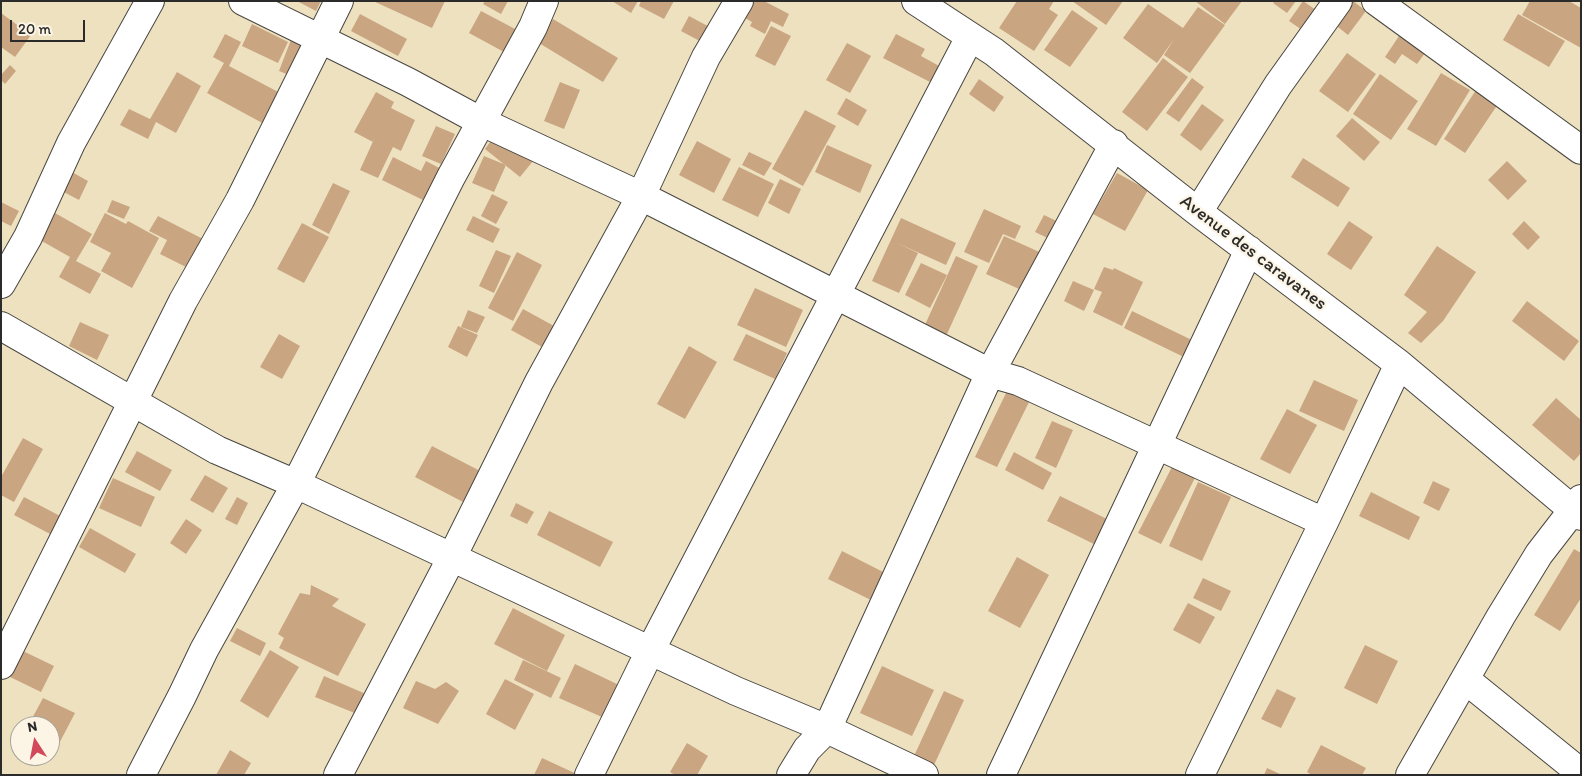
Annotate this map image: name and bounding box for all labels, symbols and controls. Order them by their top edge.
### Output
scale bar [12,10,88,42]
text: 20 m [18,20,51,38]
street label: Avenue des caravanes [1175,190,1331,316]
north arrow [10,716,60,766]
text: N [26,718,38,736]

